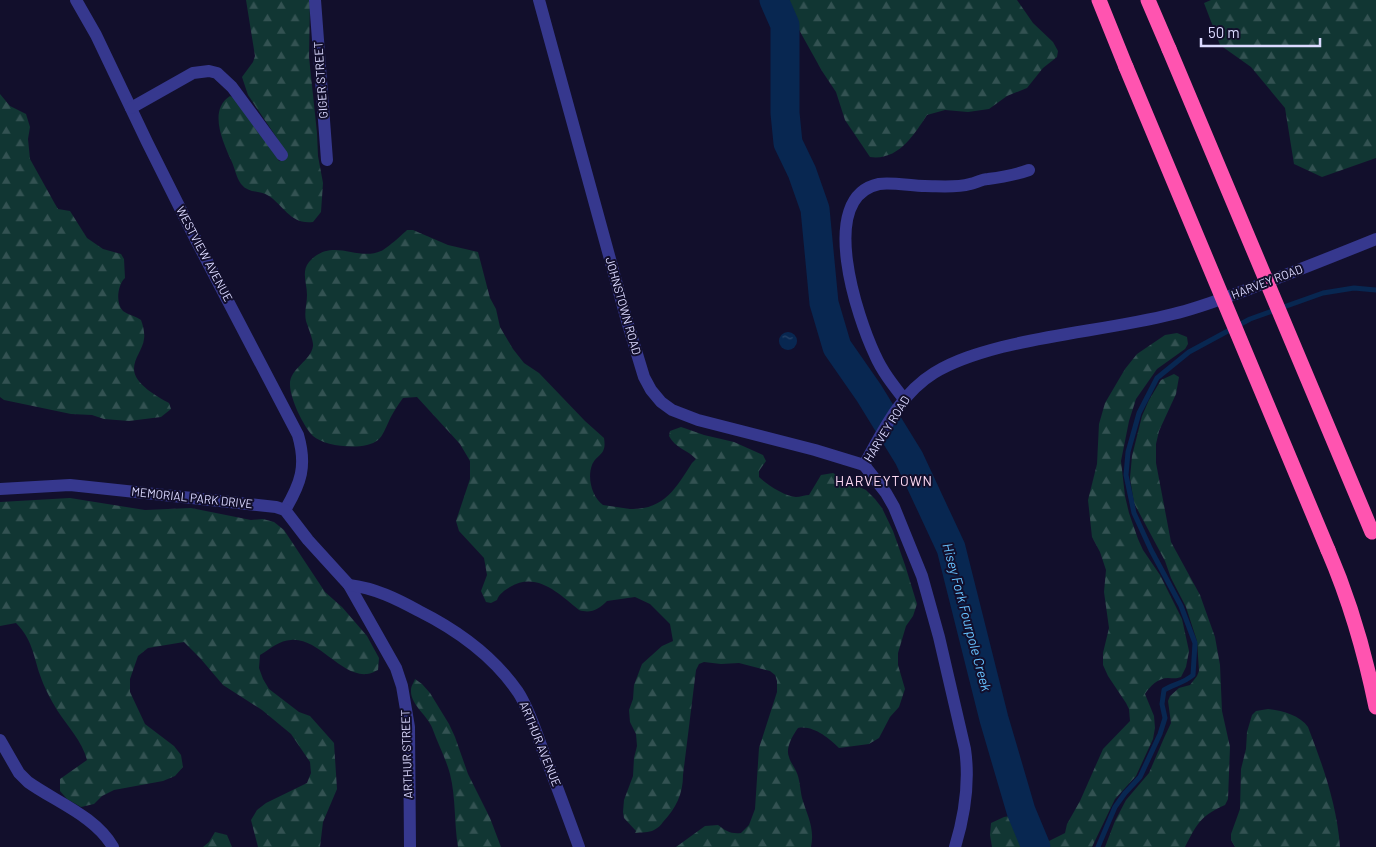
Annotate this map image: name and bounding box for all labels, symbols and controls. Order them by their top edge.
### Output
scale bar [1201,15,1320,47]
text: 50 m [1208,23,1240,41]
street label: GIGER STREET [310,41,330,119]
street label: WESTVIEW AVENUE [174,204,236,304]
street label: JOHNSTOWN ROAD [603,255,645,356]
street label: HARVEY ROAD [1229,261,1304,301]
street label: HARVEY ROAD [860,393,912,464]
district label: HARVEYTOWN [835,472,933,489]
street label: MEMORIAL PARK DRIVE [131,484,254,510]
water label: Hisey Fork Fourpole Creek [939,541,996,693]
street label: ARTHUR AVENUE [517,699,564,788]
street label: ARTHUR STREET [397,709,415,799]

